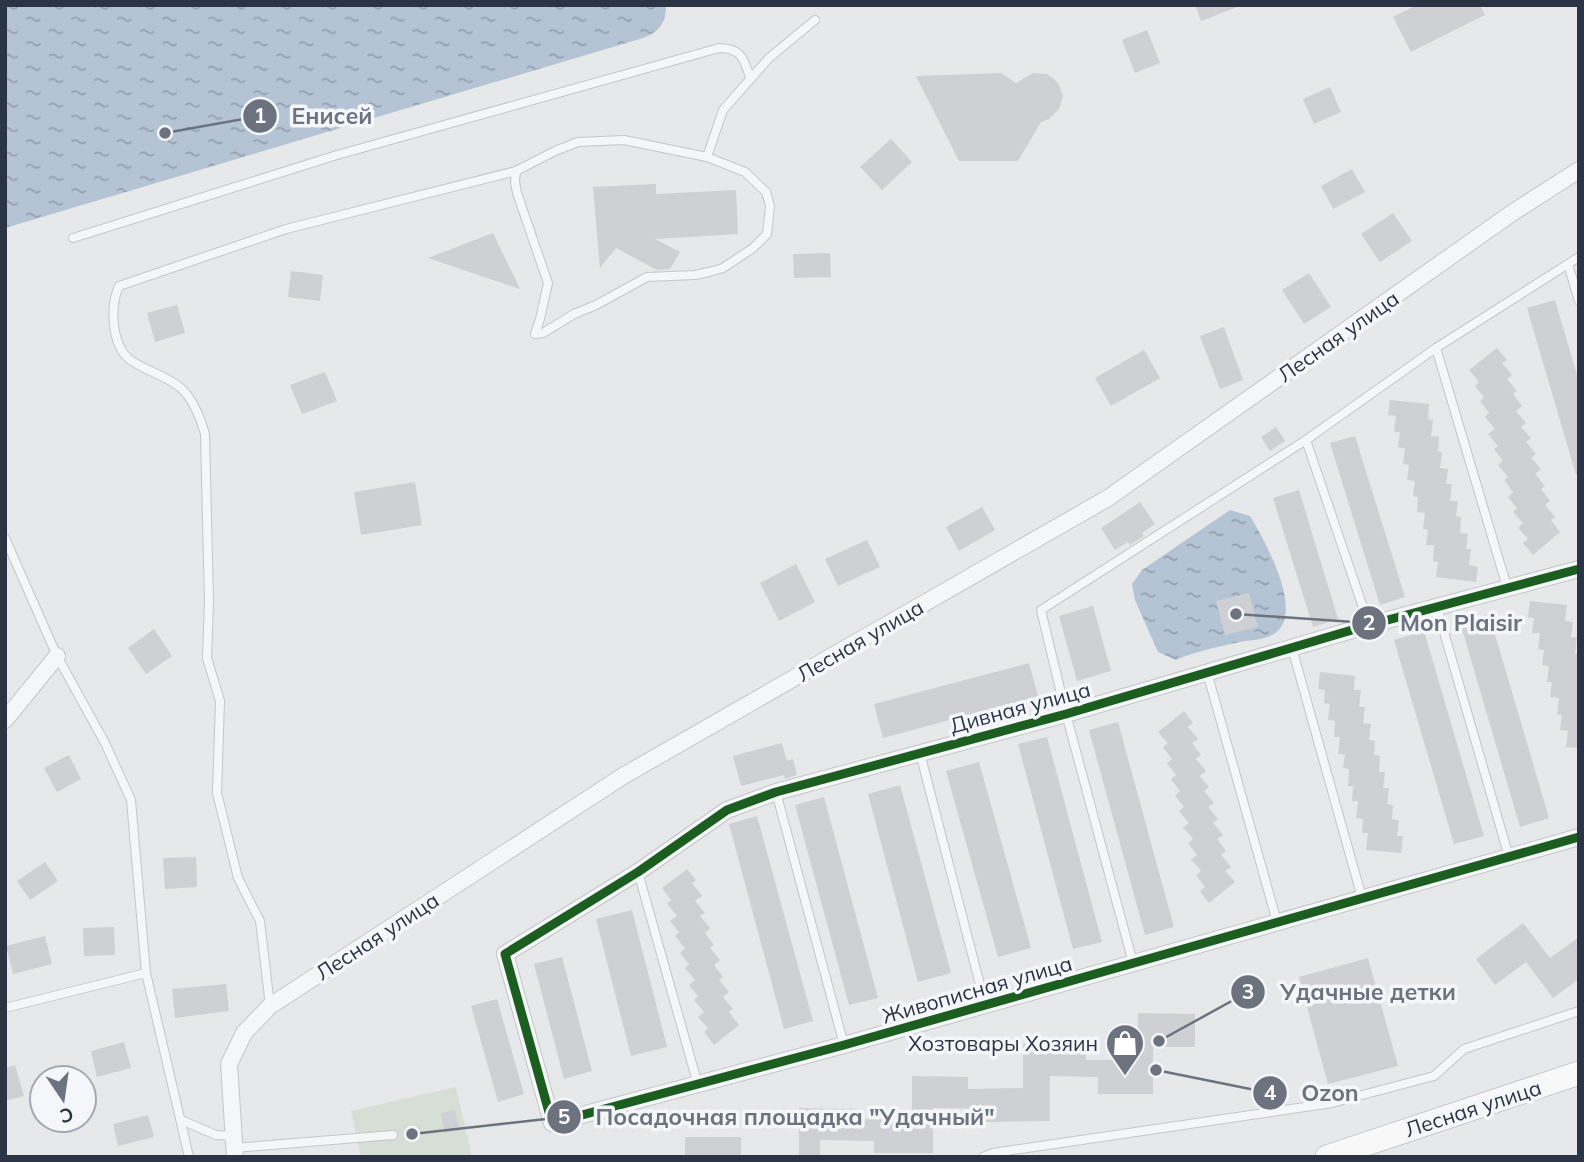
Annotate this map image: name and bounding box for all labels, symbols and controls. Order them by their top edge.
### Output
callout: Енисей [242,94,386,138]
text: Енисей [291,101,373,130]
text: 1 [254,102,266,128]
street label: Лесная улица [1272,285,1404,387]
street label: Лесная улица [792,593,928,687]
callout: Mon Plaisir [1351,601,1536,645]
text: Mon Plaisir [1400,608,1522,637]
text: 2 [1363,609,1375,635]
street label: Дивная улица [947,676,1093,738]
street label: Лесная улица [310,886,444,986]
street label: Живописная улица [879,949,1075,1029]
callout: Удачные детки [1231,970,1470,1014]
text: Удачные детки [1279,977,1456,1006]
text: 3 [1242,978,1254,1004]
shop icon: Хозтовары Хозяин [1104,1022,1146,1077]
place label: Хозтовары Хозяин [908,1030,1098,1056]
north arrow [28,1064,98,1134]
callout: Ozon [1252,1071,1372,1115]
street label: Лесная улица [1402,1074,1544,1142]
text: Ozon [1301,1078,1359,1107]
text: 4 [1264,1079,1277,1105]
callout: Посадочная площадка "Удачный" [546,1095,1008,1139]
text: С [58,1102,76,1129]
text: Посадочная площадка "Удачный" [595,1102,995,1131]
text: 5 [558,1103,570,1129]

